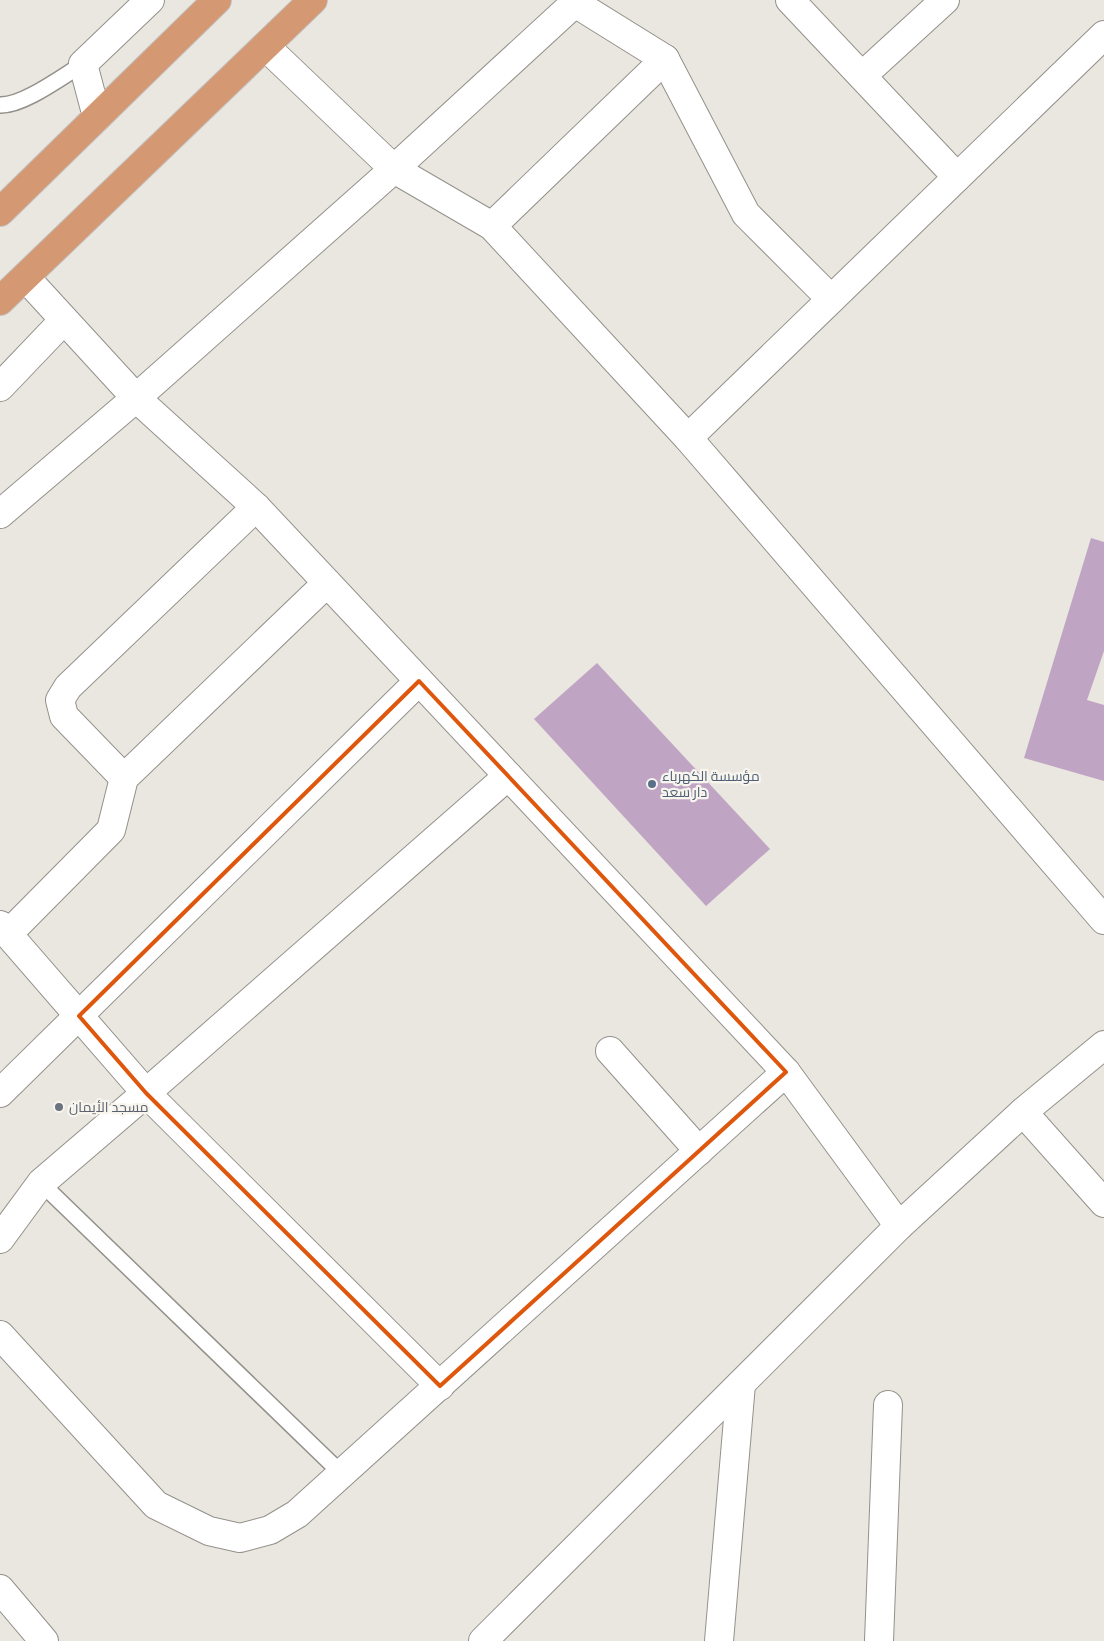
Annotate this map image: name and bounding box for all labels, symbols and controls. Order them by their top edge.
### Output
place label: مؤسسة الكهرباء دار سعد [662,768,760,801]
marker: مؤسسة الكهرباء دار سعد [646,778,658,790]
place label: مسجد الأيمان [69,1099,148,1116]
marker: مسجد الأيمان [53,1101,65,1113]

